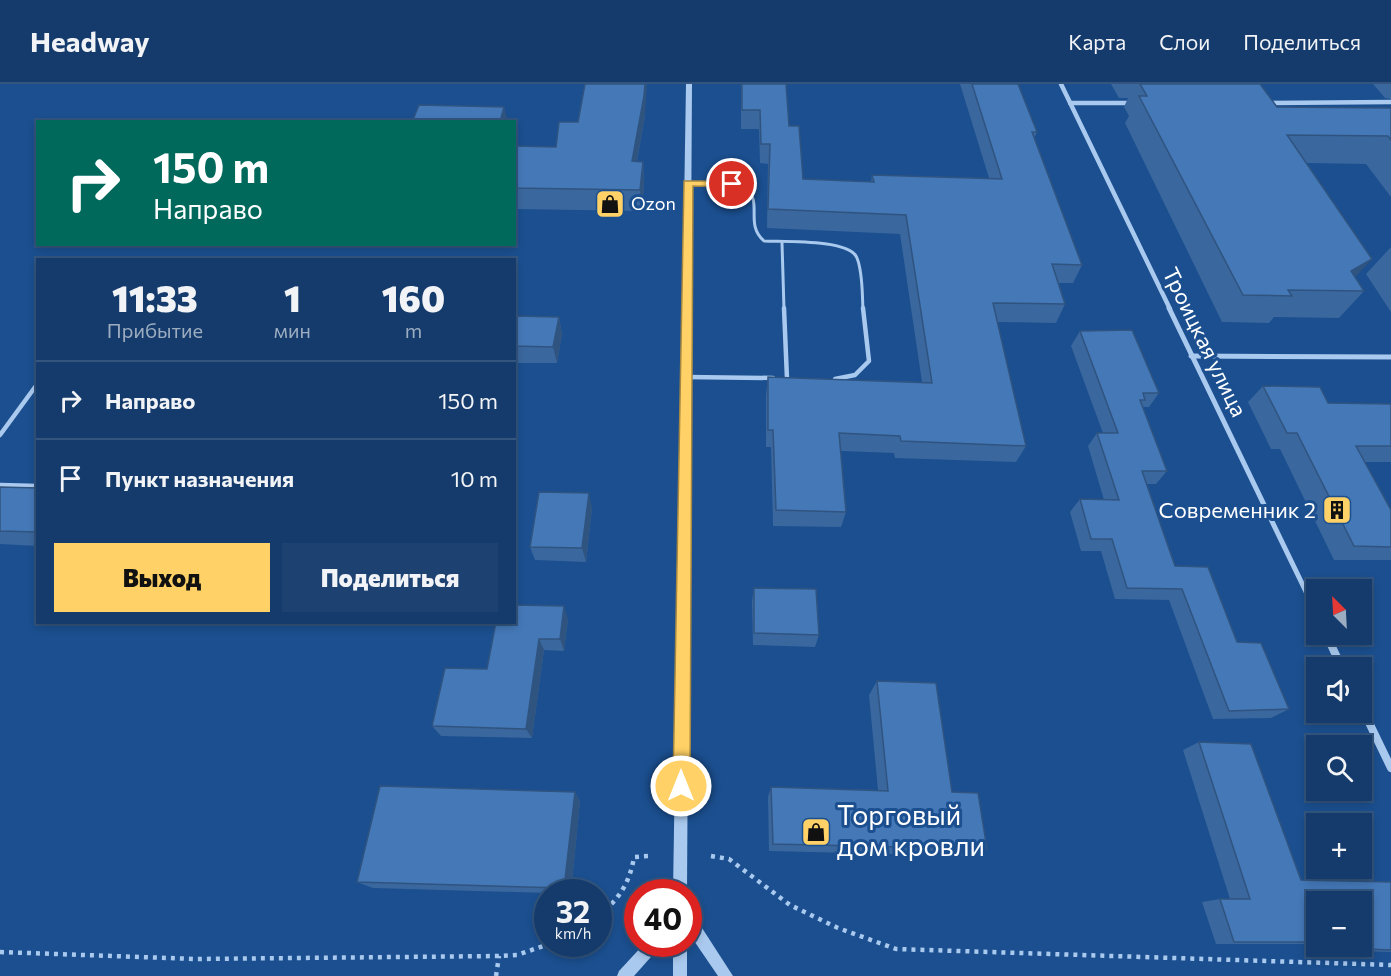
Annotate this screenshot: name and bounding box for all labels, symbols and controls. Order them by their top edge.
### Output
text: Headway [30,24,150,58]
text: Карта [1068,29,1126,54]
text: Слои [1159,29,1210,54]
text: Поделиться [1243,29,1361,54]
text: 150 m [153,140,269,192]
icon: right [54,144,132,222]
pin [706,158,757,209]
icon: arrive [715,167,748,200]
shop icon: Ozon [594,188,626,220]
text: Направо [153,192,263,225]
place label: Ozon [631,192,676,214]
street label: Троицкая улица [1158,263,1253,421]
text: 11:33 [112,275,198,319]
text: 1 [284,275,301,319]
text: 160 [382,275,445,319]
text: Прибытие [107,318,203,342]
text: мин [274,318,311,342]
text: m [405,318,422,342]
icon: right [54,384,87,417]
text: Направо [105,387,195,414]
text: 150 m [438,387,498,414]
icon: arrive [54,462,87,495]
text: Пункт назначения [105,465,294,492]
text: 10 m [451,465,498,492]
building icon: Современник 2 [1321,494,1353,526]
place label: Современник 2 [1159,496,1316,523]
button: Выход [54,543,270,612]
button: Поделиться [282,543,498,612]
north arrow [1306,579,1372,645]
map controls [1306,579,1372,957]
button: sound [1306,657,1372,723]
button: search [1306,735,1372,801]
position arrow [649,754,713,818]
place label: Торговый дом кровли [837,798,985,862]
button: + [1306,813,1372,879]
shop icon: Торговый дом кровли [800,816,832,848]
speed limit sign: 40 [624,879,702,957]
button: − [1306,891,1372,957]
text: 32 [556,892,590,929]
text: km/h [555,924,591,942]

